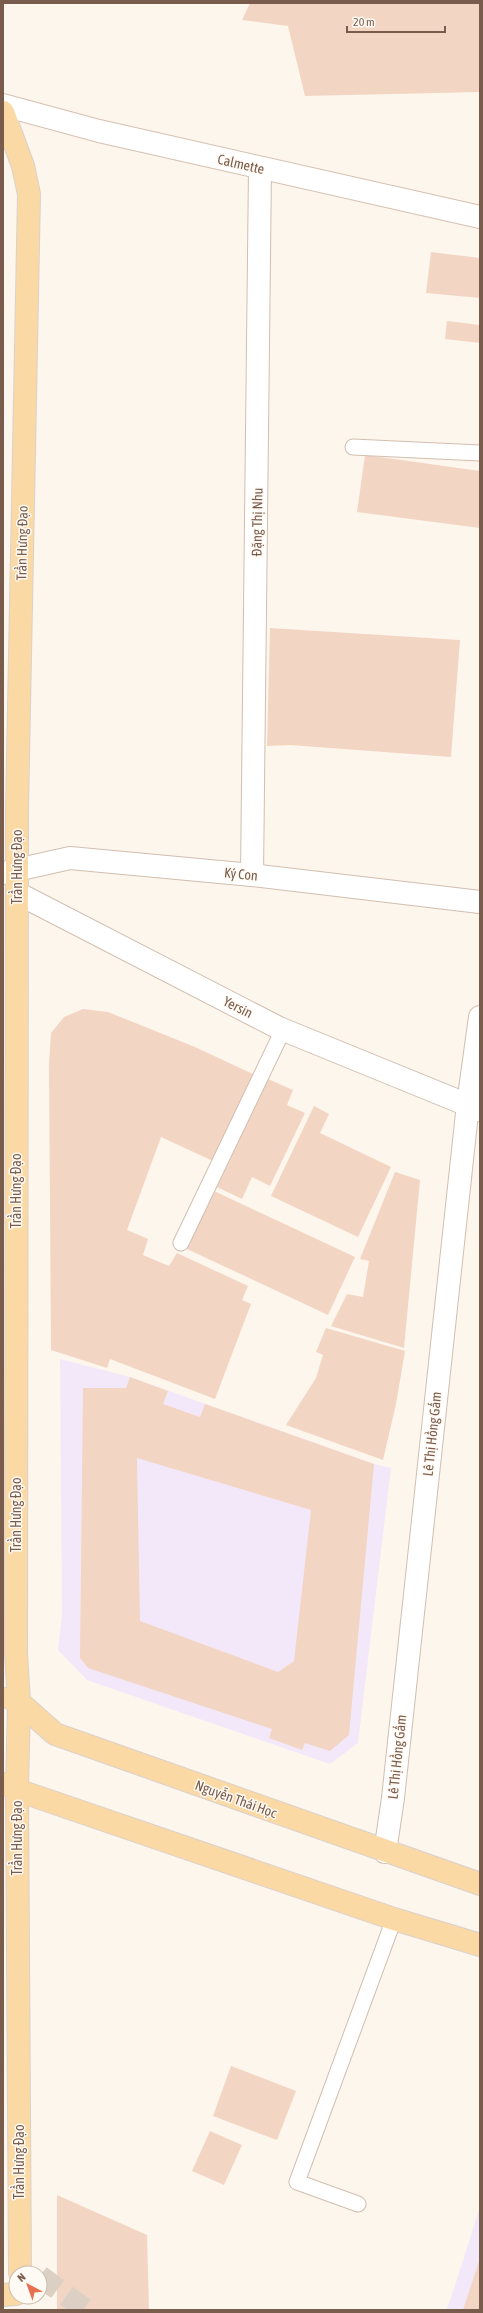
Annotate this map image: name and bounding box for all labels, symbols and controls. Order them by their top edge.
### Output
scale bar [347,8,445,34]
text: 20 m [353,15,375,29]
street label: Calmette [216,151,266,177]
street label: Ðặng Thị Nhu [248,488,266,556]
street label: Trần Hưng Đạo [12,505,31,581]
street label: Trần Hưng Đạo [8,830,25,904]
street label: Ký Con [223,864,259,884]
street label: Yersin [221,993,255,1021]
street label: Trần Hưng Đạo [7,1154,24,1228]
street label: Lê Thị Hồng Gấm [419,1391,444,1477]
street label: Trần Hưng Đạo [7,1478,24,1552]
street label: Lê Thị Hồng Gấm [384,1714,409,1800]
street label: Nguyễn Thái Học [193,1777,280,1821]
street label: Trần Hưng Đạo [8,1801,25,1875]
street label: Trần Hưng Đạo [10,2125,27,2199]
north arrow [8,2265,48,2305]
text: N [15,2271,28,2284]

